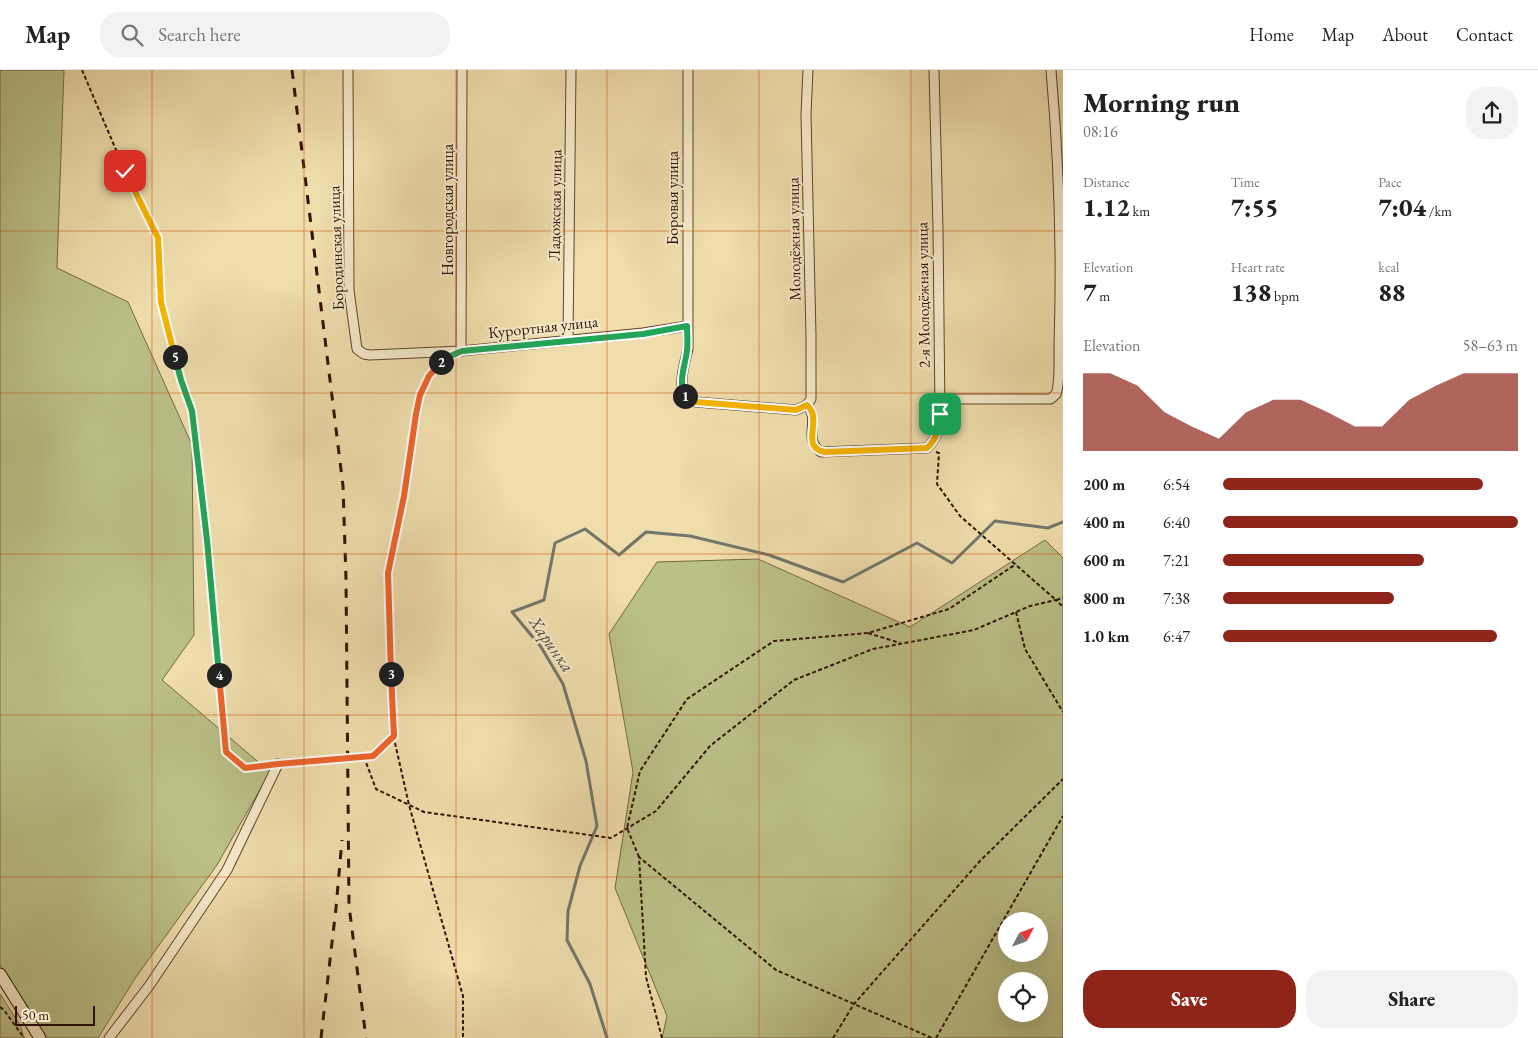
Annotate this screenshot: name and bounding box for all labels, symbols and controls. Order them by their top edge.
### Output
search box [100,12,450,57]
text: Map [25,19,70,50]
icon: search [118,21,146,49]
text: Search here [158,22,241,47]
text: Home [1249,23,1294,46]
text: Map [1322,23,1354,46]
text: About [1382,23,1428,46]
text: Contact [1456,23,1513,46]
text: Morning run [1083,84,1240,120]
button: share [1466,87,1518,139]
text: 08:16 [1083,121,1118,142]
street label: Новгородская улица [437,143,458,276]
street label: Ладожская улица [544,149,566,261]
pin [104,150,146,192]
street label: Боровая улица [662,150,683,245]
icon: check [111,157,139,185]
text: Distance [1083,173,1130,191]
text: Time [1231,173,1260,191]
text: Pace [1378,173,1402,191]
street label: Молодёжная улица [782,176,806,301]
street label: Бородинская улица [323,185,349,311]
text: 1.12 [1083,191,1130,223]
text: 7:55 [1231,191,1278,223]
text: 7:04 [1378,191,1426,223]
text: km [1130,202,1150,220]
text: /km [1426,202,1452,220]
street label: 2-я Молодёжная улица [911,221,935,368]
text: Elevation [1083,258,1133,276]
text: Heart rate [1231,258,1285,276]
text: kcal [1378,258,1399,276]
text: 7 [1083,276,1097,308]
text: 138 [1231,276,1271,308]
text: 88 [1378,276,1405,308]
text: m [1097,287,1110,305]
text: bpm [1271,287,1299,305]
street label: Курортная улица [487,311,600,343]
text: Elevation [1083,335,1141,356]
text: 58–63 m [1463,335,1518,356]
pin: 5 [162,344,188,370]
text: 5 [172,348,179,366]
pin: 2 [428,350,454,374]
text: 2 [438,353,445,371]
pin: 1 [672,384,698,408]
text: 1 [682,387,689,405]
pin [919,393,961,435]
icon: arrive [926,400,954,428]
text: 200 m [1083,474,1125,495]
text: 6:54 [1163,474,1190,495]
text: 400 m [1083,512,1125,533]
text: 6:40 [1163,512,1190,533]
text: 600 m [1083,550,1125,571]
text: 7:21 [1163,550,1190,571]
text: 800 m [1083,588,1125,609]
text: 7:38 [1163,588,1190,609]
water label: Харинка [522,610,580,677]
text: 1.0 km [1083,626,1129,647]
text: 6:47 [1163,626,1190,647]
pin: 4 [206,662,232,688]
pin: 3 [378,662,404,686]
text: 3 [388,665,395,683]
text: 4 [216,666,223,684]
north arrow [998,912,1048,962]
map controls [998,912,1048,1022]
button: Save [1083,970,1296,1028]
button: Share [1306,970,1518,1028]
button: locate [998,972,1048,1022]
scale bar [15,1003,95,1026]
text: 50 m [22,1006,49,1024]

